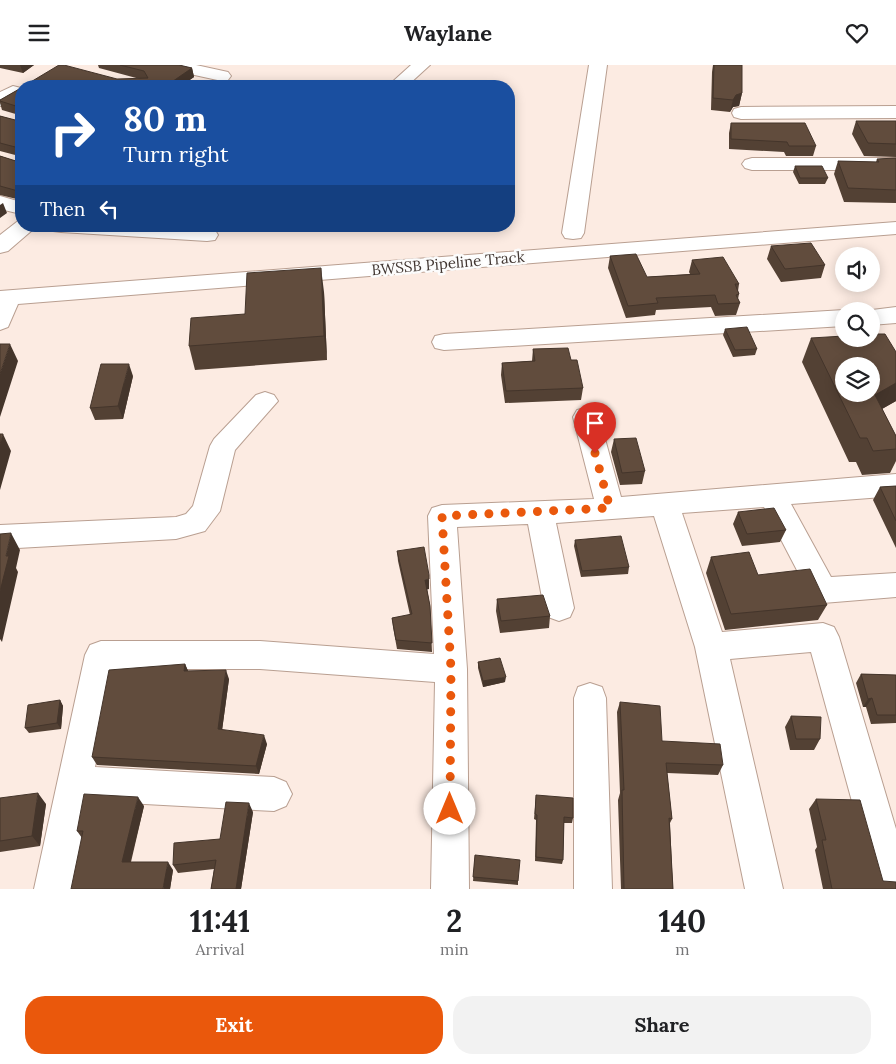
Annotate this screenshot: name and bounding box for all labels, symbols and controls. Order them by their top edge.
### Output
icon: menu [25,19,53,47]
text: Waylane [404,19,492,47]
icon: heart [843,19,871,47]
text: 80 m [123,96,207,141]
icon: right [40,100,105,165]
text: Turn right [123,140,228,168]
icon: left [95,195,123,223]
text: Then [40,197,85,221]
street label: BWSSB Pipeline Track [371,247,525,279]
map controls [835,247,880,402]
button: sound [835,247,880,292]
button: search [835,302,880,347]
button: layers [835,357,880,402]
pin [574,402,616,453]
icon: arrive [581,409,609,437]
position arrow [423,782,475,834]
text: 11:41 [190,902,250,940]
text: 2 [446,902,462,940]
text: 140 [658,902,706,940]
text: Arrival [196,939,245,959]
text: min [440,939,469,959]
text: m [675,939,689,959]
button: Exit [25,996,443,1054]
button: Share [453,996,871,1054]

